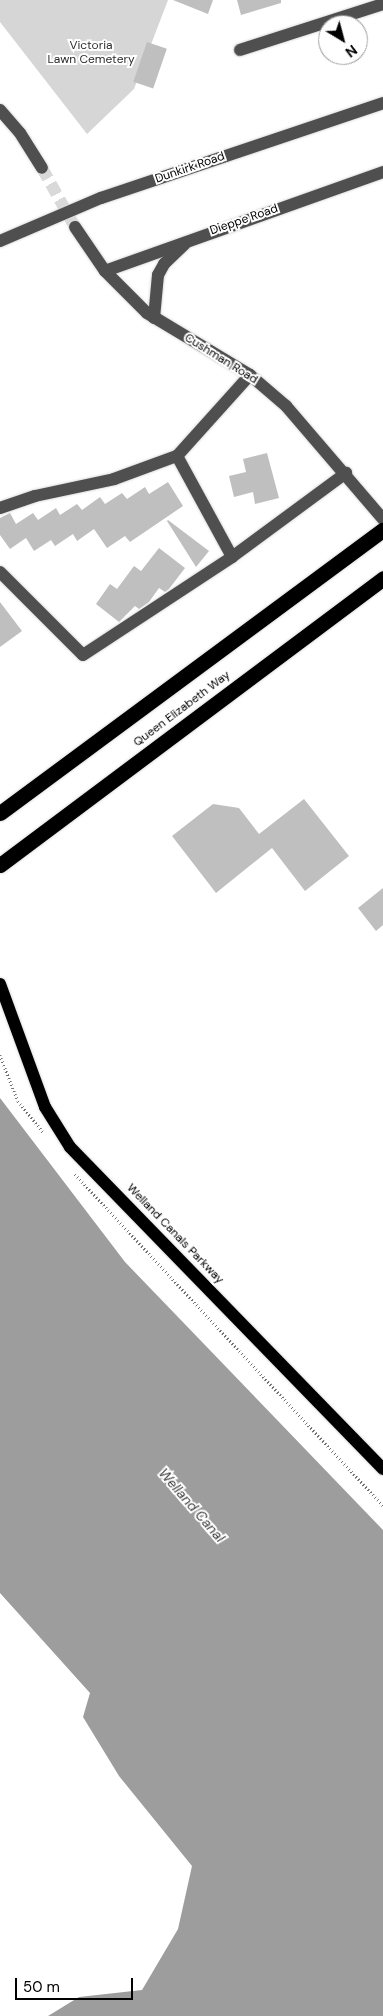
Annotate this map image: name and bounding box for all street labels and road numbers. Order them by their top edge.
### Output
street label: Dunkirk Road [153,149,227,187]
street label: Dieppe Road [208,202,280,238]
street label: Cushman Road [182,331,260,387]
street label: Queen Elizabeth Way [131,668,233,750]
street label: Welland Canals Parkway [123,1181,227,1287]

